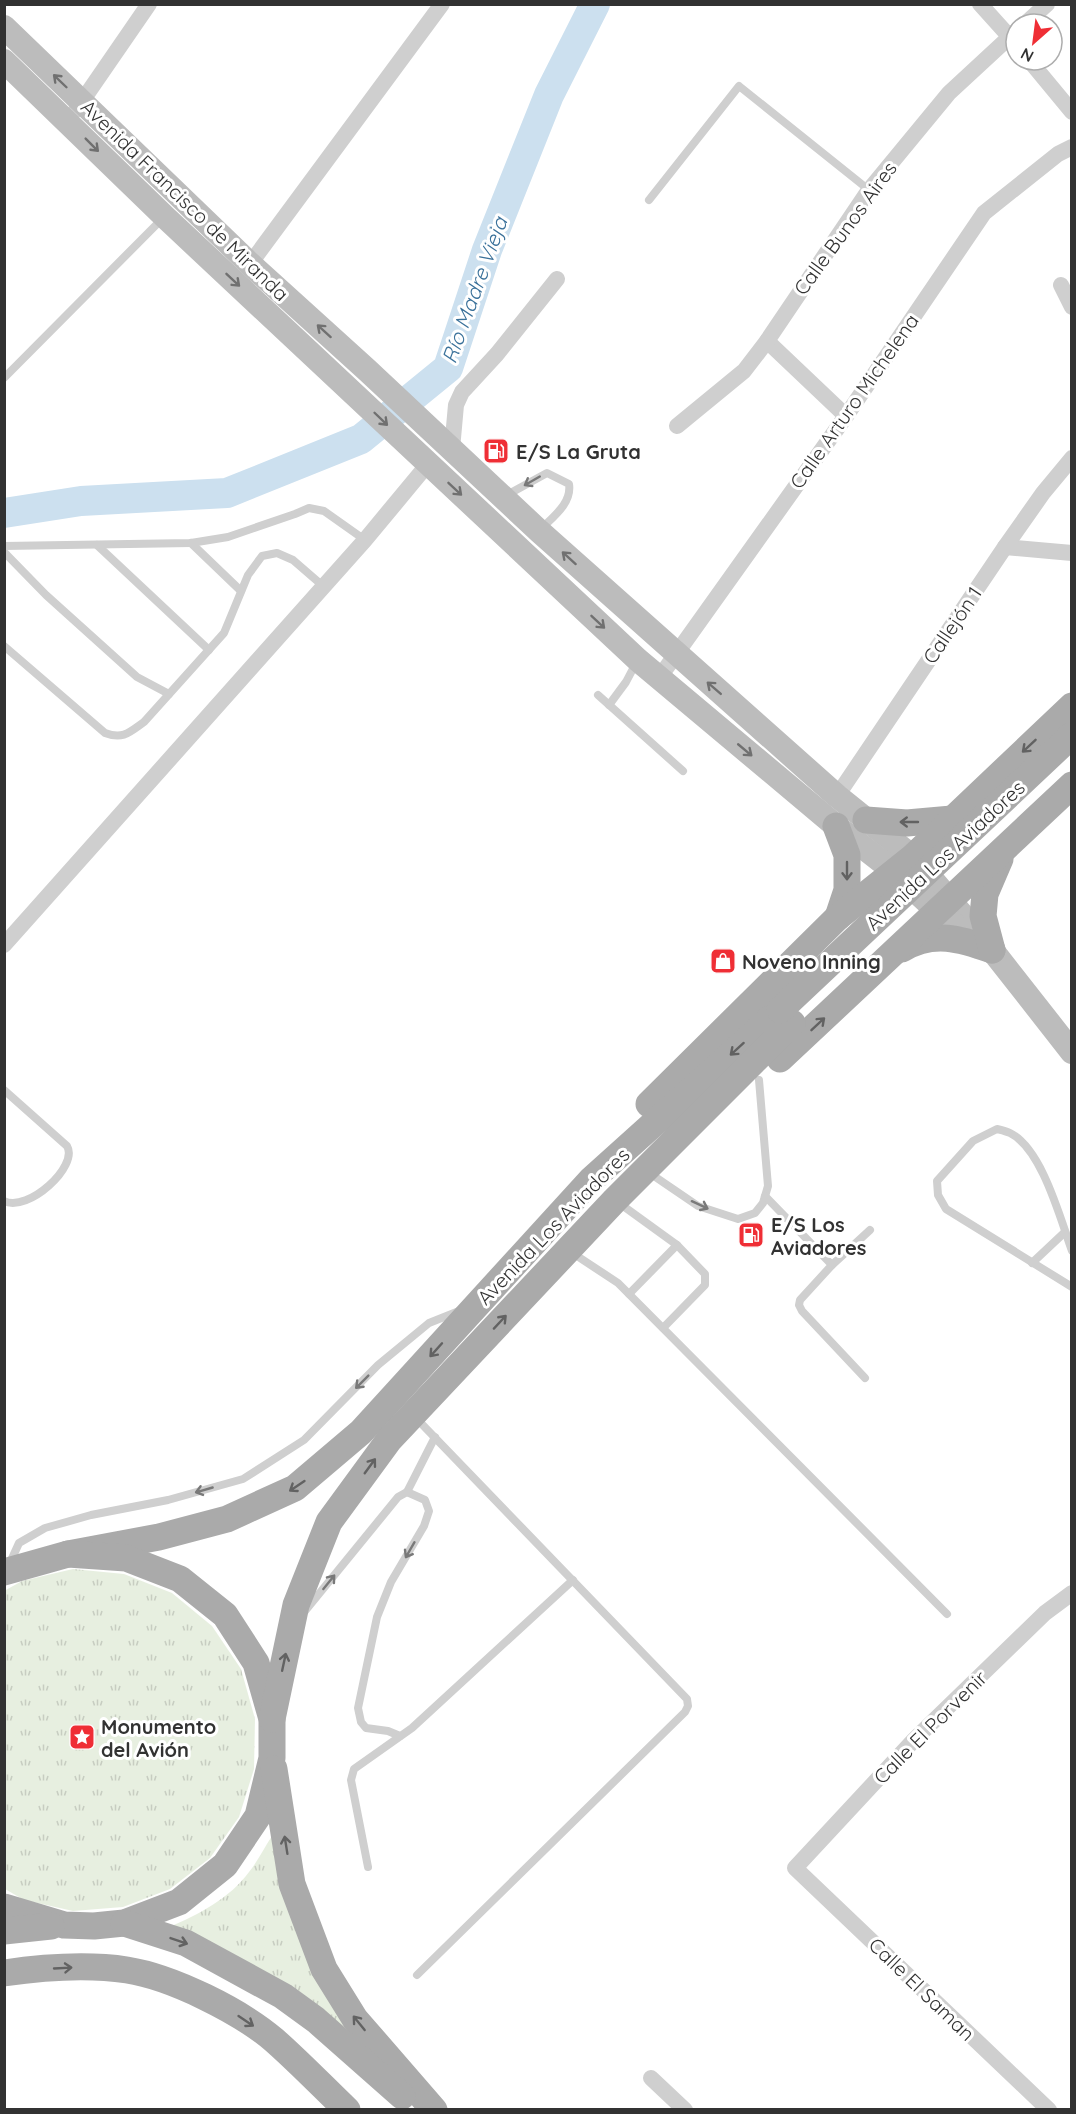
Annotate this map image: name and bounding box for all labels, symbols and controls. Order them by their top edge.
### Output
north arrow [1004,12,1064,72]
text: N [1017,44,1037,67]
one-way arrow [53,74,68,88]
street label: Avenida Francisco de Miranda [76,94,294,306]
one-way arrow [85,138,100,153]
street label: Calle Bunos Aires [788,156,902,300]
water label: Río Madre Vieja [435,212,513,367]
one-way arrow [225,273,240,287]
street label: Calle Arturo Michelena [784,309,924,493]
one-way arrow [317,324,332,338]
one-way arrow [373,412,388,426]
fuel station icon: E/S La Gruta [481,436,511,466]
place label: E/S La Gruta [516,439,641,464]
one-way arrow [524,475,541,487]
one-way arrow [448,482,463,496]
one-way arrow [561,551,576,565]
street label: Callejón 1 [917,582,987,668]
one-way arrow [590,615,605,629]
one-way arrow [707,681,722,695]
one-way arrow [1022,739,1037,753]
one-way arrow [737,743,752,757]
street label: Avenida Los Aviadores [860,775,1030,935]
one-way arrow [900,816,920,828]
one-way arrow [841,861,853,881]
shop icon: Noveno Inning [708,946,738,976]
place label: Noveno Inning [742,949,881,974]
one-way arrow [810,1017,825,1031]
one-way arrow [730,1042,745,1056]
street label: Avenida Los Aviadores [471,1142,635,1310]
one-way arrow [691,1200,709,1212]
place label: E/S Los Aviadores [771,1212,866,1260]
fuel station icon: E/S Los Aviadores [736,1220,766,1250]
one-way arrow [493,1314,508,1329]
one-way arrow [429,1342,443,1357]
one-way arrow [354,1374,369,1389]
one-way arrow [364,1459,376,1475]
one-way arrow [288,1479,305,1492]
one-way arrow [195,1485,214,1496]
one-way arrow [404,1541,416,1558]
one-way arrow [322,1574,335,1590]
one-way arrow [279,1652,290,1672]
street label: Calle El Porvenir [868,1665,992,1789]
place label: Monumento del Avión [101,1714,216,1762]
place icon: Monumento del Avión [67,1722,97,1752]
one-way arrow [280,1835,291,1855]
street label: Calle El Saman [864,1932,980,2046]
one-way arrow [169,1936,188,1947]
one-way arrow [52,1962,72,1973]
one-way arrow [237,2015,254,2027]
one-way arrow [352,2016,366,2031]

